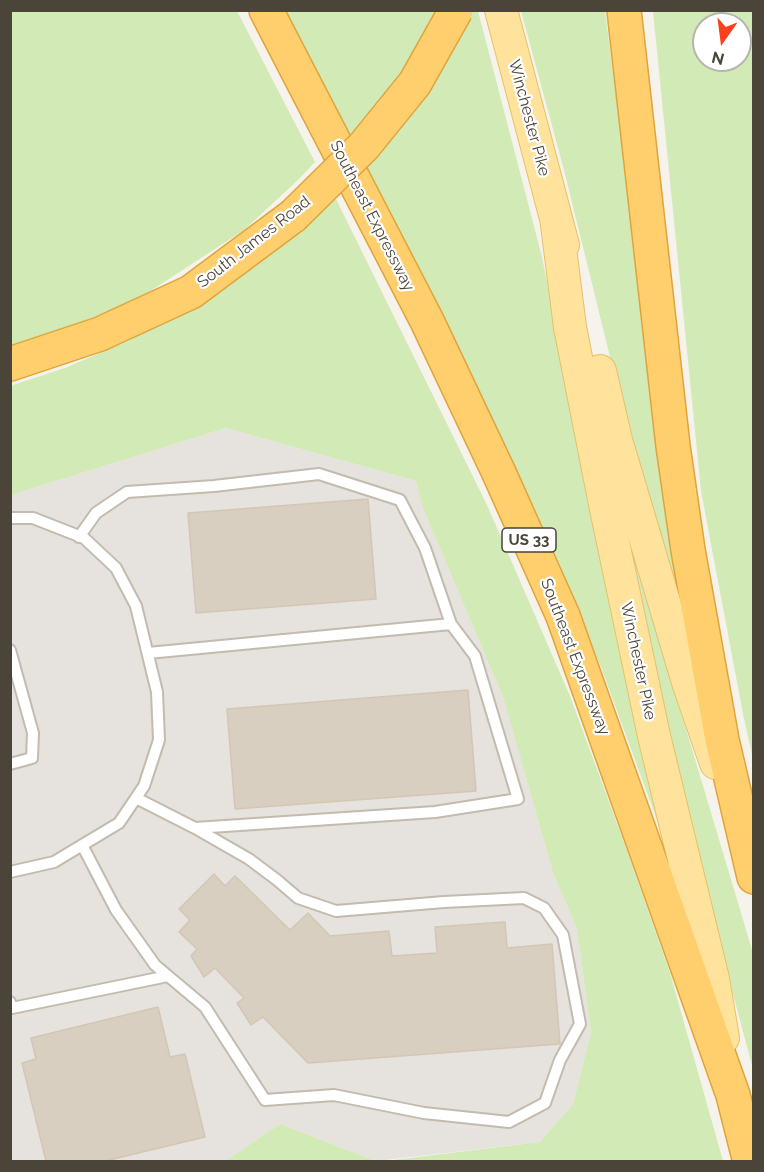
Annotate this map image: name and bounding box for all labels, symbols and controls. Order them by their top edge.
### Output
north arrow [692,12,752,72]
text: N [710,47,726,69]
street label: Winchester Pike [504,58,554,178]
street label: Southeast Expressway [326,138,418,294]
street label: South James Road [194,192,314,292]
road number: US 33 [502,528,556,552]
street label: Southeast Expressway [536,576,614,738]
street label: Winchester Pike [616,600,660,722]

